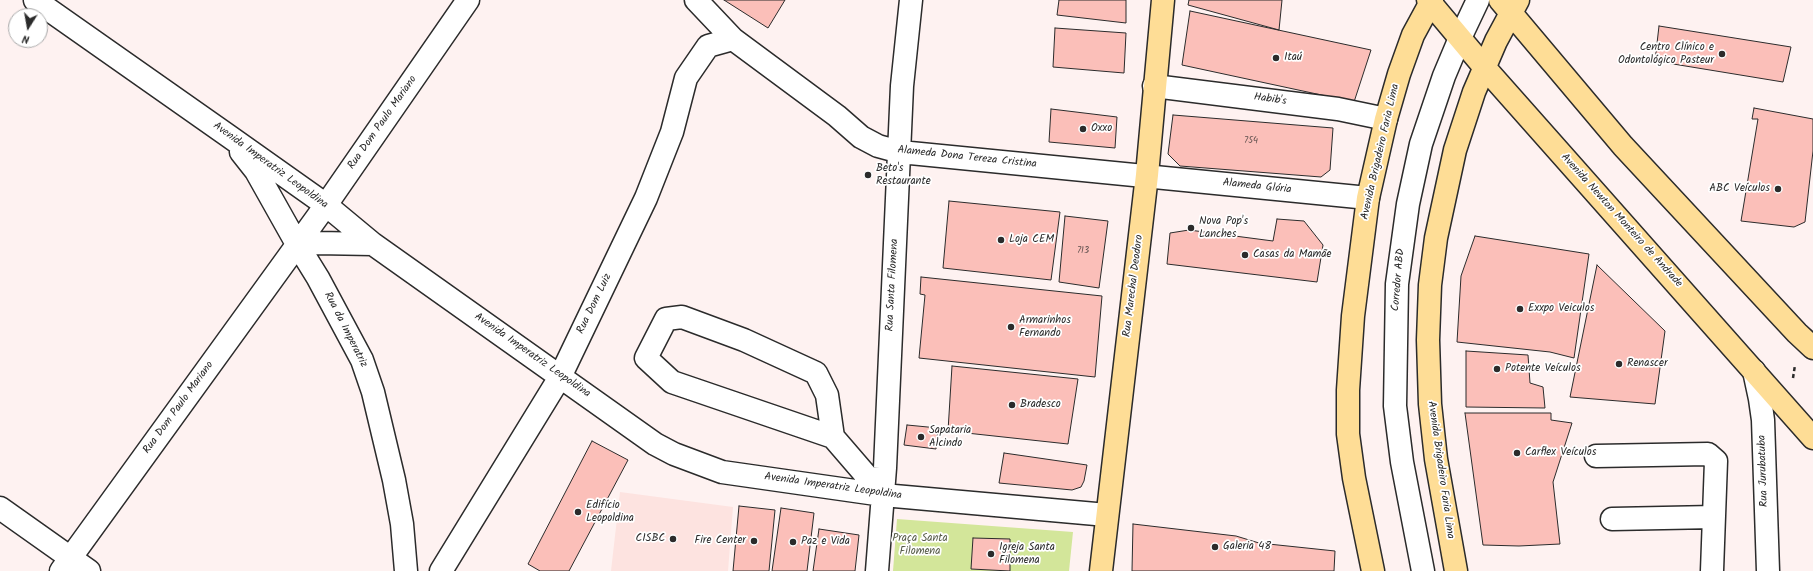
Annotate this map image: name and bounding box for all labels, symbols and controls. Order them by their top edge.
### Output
north arrow [8,8,48,48]
text: N [21,29,31,48]
place label: Centro Clínico e Odontológico Pasteur [1618,41,1714,67]
marker: Centro Clínico e Odontológico Pasteur [1717,49,1727,59]
place label: Itaú [1284,51,1302,65]
marker: Itaú [1271,53,1281,63]
street label: Rua Dom Paulo Mariano [346,74,420,172]
street label: Avenida Brigadeiro Faria Lima [1359,83,1403,221]
street label: Habib's [1253,91,1287,109]
street label: Avenida Imperatriz Leopoldina [210,120,330,212]
place label: Oxxo [1091,122,1112,136]
marker: Oxxo [1078,124,1088,134]
house number: 754 [1244,136,1258,146]
street label: Alameda Dona Tereza Cristina [897,144,1037,172]
street label: Avenida Newton Monteiro de Andrade [1557,151,1685,291]
place label: Beto's Restaurante [876,162,931,188]
marker: Beto's Restaurante [863,170,873,180]
street label: Alameda Glória [1222,177,1292,197]
place label: ABC Veículos [1709,182,1770,196]
marker: ABC Veículos [1773,184,1783,194]
place label: Nova Pop's Lanches [1199,215,1248,241]
marker: Nova Pop's Lanches [1186,223,1196,233]
place label: Loja CEM [1009,233,1054,247]
street label: Rua Marechal Deodoro [1121,234,1147,338]
marker: Loja CEM [996,235,1006,245]
street label: Rua Santa Filomena [884,238,902,332]
house number: 713 [1077,246,1089,256]
place label: Casas da Mamãe [1253,248,1331,262]
street label: Corredor ABD [1390,248,1408,312]
marker: Casas da Mamãe [1240,250,1250,260]
street label: Rua Dom Luiz [575,272,615,336]
street label: Rua da Imperatriz [320,290,370,370]
place label: Exxpo Veiculos [1528,302,1594,316]
marker: Exxpo Veiculos [1515,304,1525,314]
street label: Avenida Imperatriz Leopoldina [471,311,593,401]
place label: Armarinhos Fernando [1019,314,1071,340]
marker: Armarinhos Fernando [1006,322,1016,332]
place label: Renascer [1627,357,1668,371]
street label: Rua Dom Paulo Mariano [141,359,217,457]
marker: Renascer [1614,359,1624,369]
place label: Potente Veículos [1505,362,1581,376]
marker: Potente Veículos [1492,364,1502,374]
place label: Bradesco [1020,398,1061,412]
marker: Bradesco [1007,400,1017,410]
street label: Avenida Brigadeiro Faria Lima [1424,400,1456,540]
place label: Sapataria Alcindo [929,424,971,450]
marker: Sapataria Alcindo [916,432,926,442]
street label: Rua Jurubatuba [1756,435,1772,507]
place label: Carflex Veículos [1525,446,1596,460]
marker: Carflex Veículos [1512,448,1522,458]
street label: Avenida Imperatriz Leopoldina [763,471,903,503]
place label: Edifício Leopoldina [586,499,634,525]
marker: Edifício Leopoldina [573,507,583,517]
place label: CISBC [636,532,665,546]
park label: Praça Santa Filomena [892,532,948,558]
marker: CISBC [668,534,678,544]
place label: Fire Center [694,534,746,548]
place label: Paz e Vida [801,535,850,549]
marker: Fire Center [749,536,759,546]
marker: Paz e Vida [788,537,798,547]
place label: Galeria 48 [1223,540,1271,554]
place label: Igreja Santa Filomena [999,541,1055,567]
marker: Galeria 48 [1210,542,1220,552]
marker: Igreja Santa Filomena [986,549,996,559]

